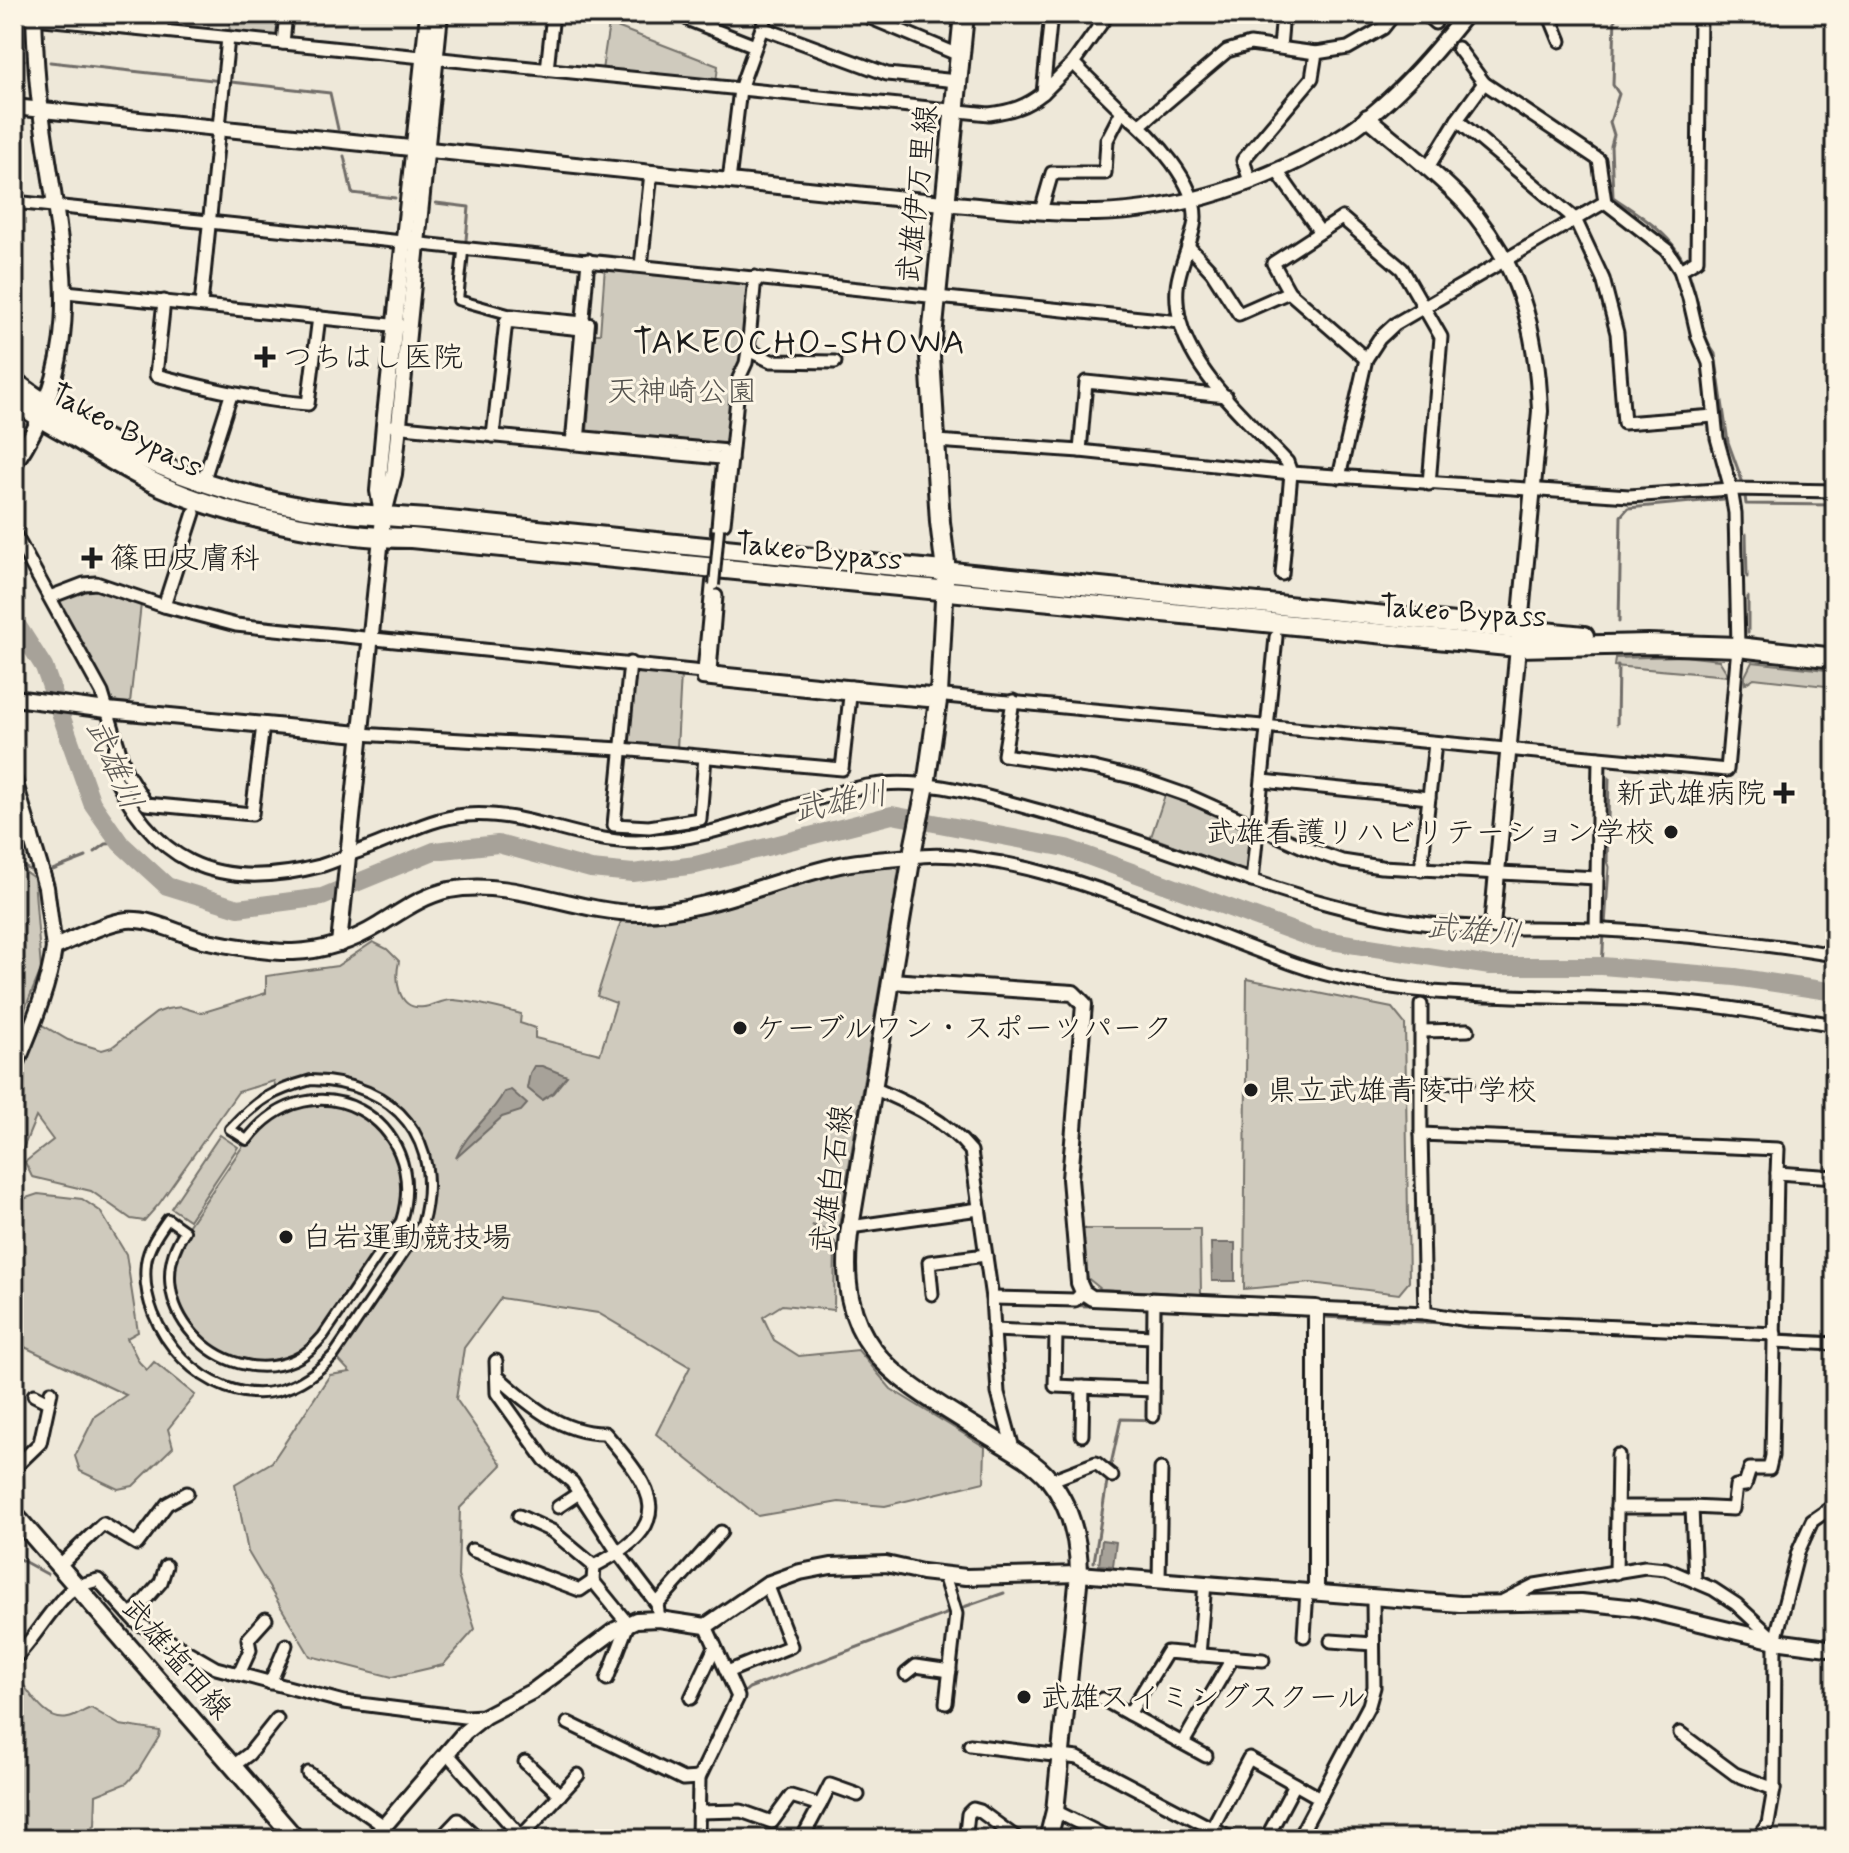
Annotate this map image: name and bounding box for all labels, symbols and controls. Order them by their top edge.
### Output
street label: 武雄伊万里線 [890,103,947,286]
district label: TAKEOCHO-SHOWA [633,321,967,366]
place label: つちはし医院 [283,339,463,378]
marker: つちはし医院 [254,346,276,368]
park label: 天神崎公園 [607,373,757,412]
street label: Takeo Bypass [43,375,209,488]
street label: Takeo Bypass [734,524,904,581]
place label: 篠田皮膚科 [110,540,260,579]
marker: 篠田皮膚科 [81,547,103,569]
street label: Takeo Bypass [1378,587,1548,638]
water label: 武雄川 [74,712,152,817]
water label: 武雄川 [789,773,892,833]
place label: 新武雄病院 [1616,775,1766,814]
marker: 新武雄病院 [1773,782,1795,804]
place label: 武雄看護リハビリテーション学校 [1206,814,1655,853]
marker: 武雄看護リハビリテーション学校 [1662,823,1680,841]
water label: 武雄川 [1424,906,1524,958]
place label: ケーブルワン・スポーツパーク [756,1010,1172,1049]
marker: ケーブルワン・スポーツパーク [731,1019,749,1037]
place label: 県立武雄青陵中学校 [1267,1072,1537,1111]
marker: 県立武雄青陵中学校 [1242,1081,1260,1099]
street label: 武雄白石線 [803,1102,862,1256]
place label: 白岩運動競技場 [302,1219,512,1258]
marker: 白岩運動競技場 [277,1228,295,1246]
street label: 武雄塩田線 [112,1590,240,1728]
place label: 武雄スイミングスクール [1040,1679,1366,1718]
marker: 武雄スイミングスクール [1015,1688,1033,1706]

